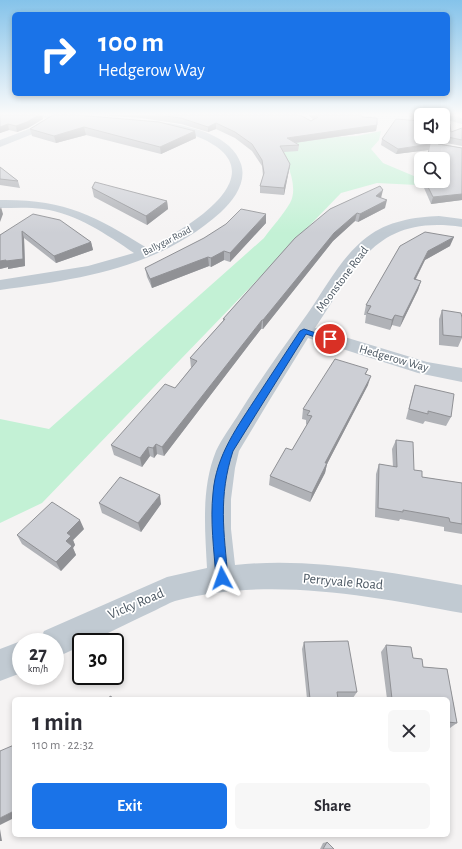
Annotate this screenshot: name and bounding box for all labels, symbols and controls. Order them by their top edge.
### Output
icon: right [32,28,84,80]
text: 100 m [98,29,164,57]
text: Hedgerow Way [98,62,205,80]
map controls [414,108,450,188]
button: sound [414,108,450,144]
button: search [414,152,450,188]
street label: Ballygar Road [141,225,193,257]
street label: Moonstone Road [314,244,370,314]
pin [313,322,347,356]
icon: arrive [319,328,341,350]
street label: Hedgerow Way [358,342,430,375]
position arrow [201,557,243,599]
street label: Perryvale Road [302,572,384,592]
street label: Vicky Road [106,586,166,622]
speed limit sign: 30 [72,633,124,685]
text: 27 [29,644,47,664]
text: km/h [28,664,48,674]
button: close [388,710,430,752]
text: 1 min [32,711,83,735]
text: 110 m · 22:32 [32,739,94,752]
button: Exit [32,783,227,829]
button: Share [235,783,430,829]

